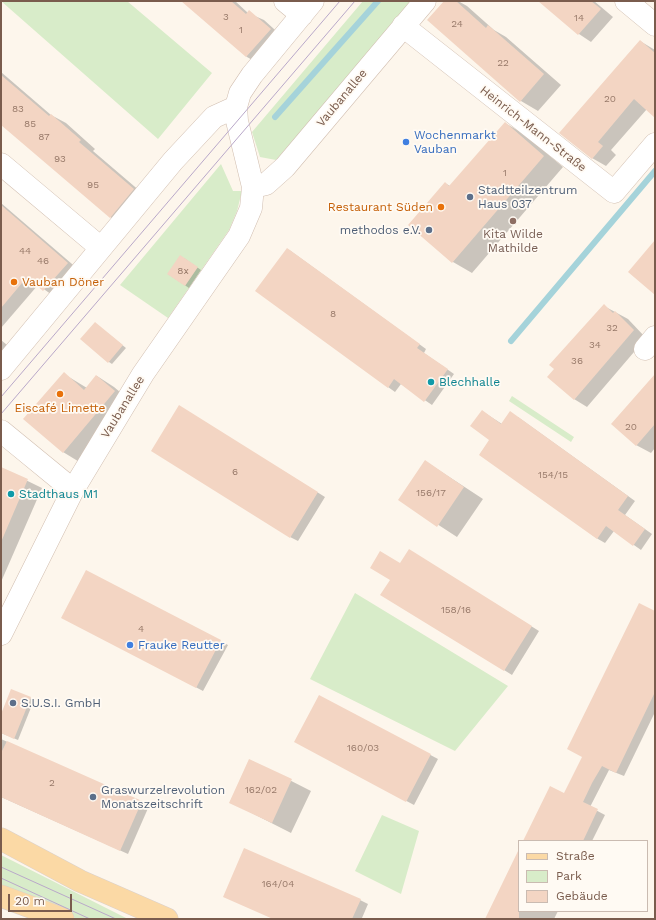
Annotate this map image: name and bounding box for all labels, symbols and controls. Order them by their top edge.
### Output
house number: 3 [223,11,229,23]
house number: 14 [574,12,584,24]
house number: 24 [451,18,463,30]
house number: 1 [239,24,243,36]
house number: 22 [497,57,509,69]
street label: Vaubanallee [314,66,370,130]
street label: Heinrich-Mann-Straße [477,83,589,175]
house number: 20 [604,93,616,105]
house number: 83 [12,103,24,115]
house number: 85 [24,118,36,130]
place label: Wochenmarkt Vauban [414,128,496,156]
house number: 87 [38,131,50,143]
marker: Wochenmarkt Vauban [401,137,411,147]
house number: 93 [54,153,66,165]
house number: 1 [503,167,507,179]
house number: 95 [87,179,99,191]
place label: Stadtteilzentrum Haus 037 [478,183,577,211]
marker: Stadtteilzentrum Haus 037 [465,192,475,202]
place label: Restaurant Süden [328,200,433,214]
marker: Restaurant Süden [436,202,446,212]
marker: Kita Wilde Mathilde [508,216,518,226]
place label: methodos e.V. [340,223,421,237]
marker: methodos e.V. [424,225,434,235]
place label: Kita Wilde Mathilde [483,227,543,255]
house number: 44 [19,245,31,257]
house number: 46 [37,255,49,267]
house number: 8x [177,265,189,277]
place label: Vauban Döner [22,275,104,289]
marker: Vauban Döner [9,277,19,287]
house number: 8 [330,308,336,320]
house number: 32 [606,322,618,334]
house number: 34 [589,339,601,351]
house number: 36 [571,355,583,367]
street label: Vaubanallee [98,373,148,441]
place label: Blechhalle [439,375,500,389]
marker: Blechhalle [426,377,436,387]
marker: Eiscafé Limette [55,389,65,399]
place label: Eiscafé Limette [15,401,105,415]
house number: 20 [625,421,637,433]
house number: 6 [232,466,238,478]
house number: 154/15 [538,469,568,481]
place label: Stadthaus M1 [19,487,98,501]
house number: 156/17 [416,487,446,499]
marker: Stadthaus M1 [6,489,16,499]
house number: 158/16 [441,604,471,616]
house number: 4 [138,623,144,635]
place label: Frauke Reutter [138,638,225,652]
marker: Frauke Reutter [125,640,135,650]
place label: S.U.S.I. GmbH [21,696,101,710]
marker: S.U.S.I. GmbH [8,698,18,708]
house number: 160/03 [347,742,379,754]
house number: 2 [49,777,55,789]
place label: Graswurzelrevolution Monatszeitschrift [101,783,225,811]
house number: 162/02 [245,784,277,796]
marker: Graswurzelrevolution Monatszeitschrift [88,792,98,802]
legend [518,840,648,912]
text: Straße [556,849,595,863]
text: Park [556,869,582,883]
house number: 164/04 [262,878,294,890]
scale bar [10,886,74,912]
text: Gebäude [556,889,608,903]
text: 20 m [15,894,45,908]

